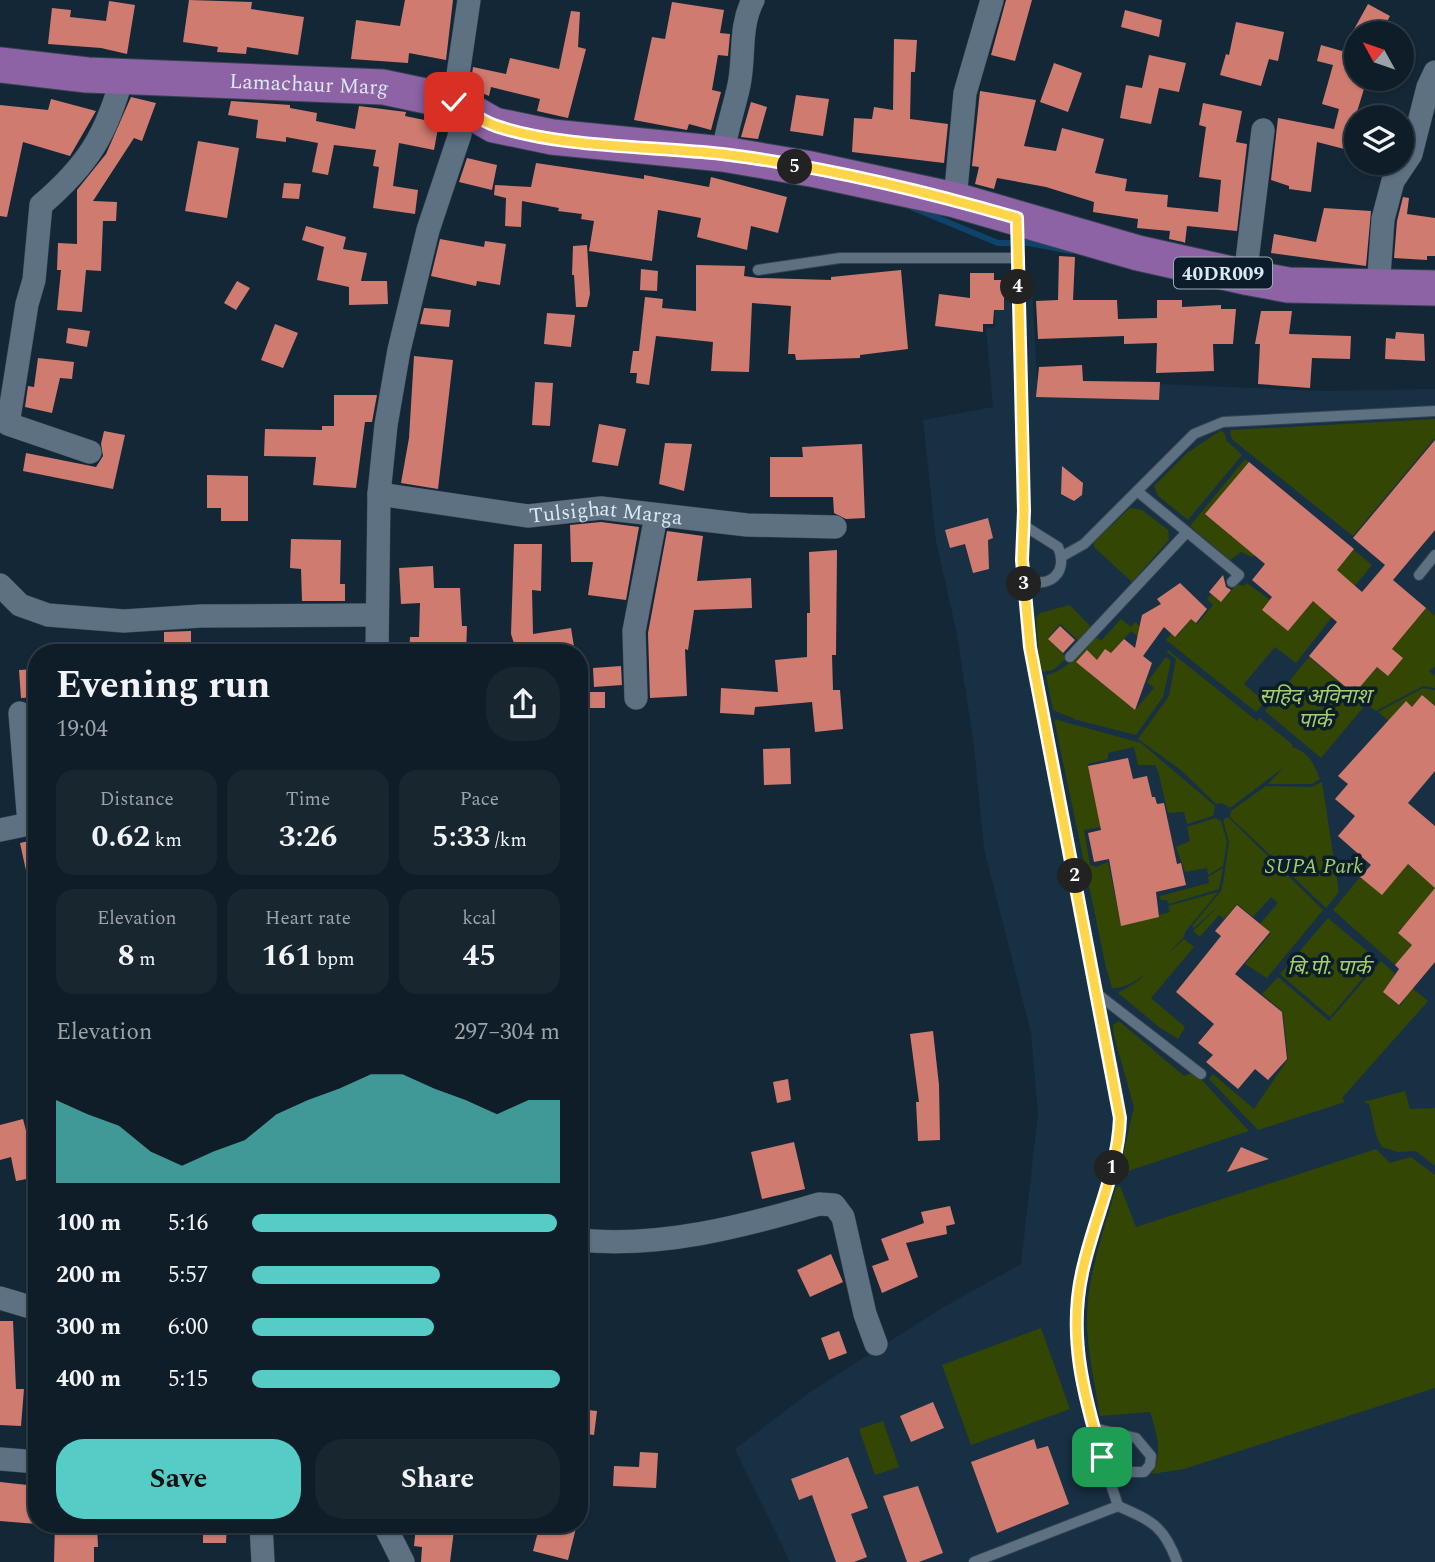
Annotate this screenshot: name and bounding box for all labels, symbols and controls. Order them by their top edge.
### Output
north arrow [1344,21,1414,91]
map controls [1344,21,1414,175]
street label: Lamachaur Marg [229,66,392,105]
pin [424,72,484,132]
icon: check [435,83,473,121]
button: layers [1344,105,1414,175]
pin: 5 [778,150,812,184]
text: 5 [789,152,800,181]
road number: 40DR009 [1174,258,1272,288]
pin: 4 [1000,270,1036,304]
text: 4 [1012,272,1023,301]
street label: Tulsighat Marga [528,493,685,534]
pin: 3 [1006,566,1042,602]
text: 3 [1018,569,1029,598]
text: Evening run [56,657,270,715]
button: share [486,667,560,741]
park label: सहिद अविनाश पार्क [1259,681,1374,737]
text: 19:04 [56,712,108,747]
text: Distance [100,785,174,814]
text: Time [286,785,330,814]
text: Pace [460,785,499,814]
text: 0.62 [92,814,150,860]
text: 3:26 [279,814,337,860]
text: 5:33 [432,814,490,860]
text: km [150,826,182,855]
text: /km [490,826,527,855]
park label: SUPA Park [1265,851,1363,883]
pin: 2 [1058,858,1092,894]
text: 2 [1069,861,1080,890]
text: Elevation [97,904,176,933]
text: Heart rate [265,904,351,933]
text: kcal [462,904,496,933]
text: 8 [118,933,135,979]
text: 161 [261,933,312,979]
text: 45 [462,933,496,979]
text: m [135,945,156,974]
text: bpm [312,945,355,974]
park label: बि.पी. पार्क [1287,952,1375,984]
text: Elevation [56,1015,152,1050]
text: 297–304 m [454,1015,560,1050]
pin: 1 [1094,1150,1130,1186]
text: 1 [1106,1153,1117,1182]
text: 100 m [56,1206,121,1241]
text: 5:16 [168,1206,208,1241]
text: 200 m [56,1258,121,1293]
text: 5:57 [168,1258,208,1293]
text: 300 m [56,1310,121,1345]
text: 6:00 [168,1310,208,1345]
text: 400 m [56,1362,121,1397]
text: 5:15 [168,1362,208,1397]
pin [1072,1427,1132,1487]
icon: arrive [1083,1438,1121,1476]
button: Save [56,1439,301,1519]
button: Share [315,1439,560,1519]

